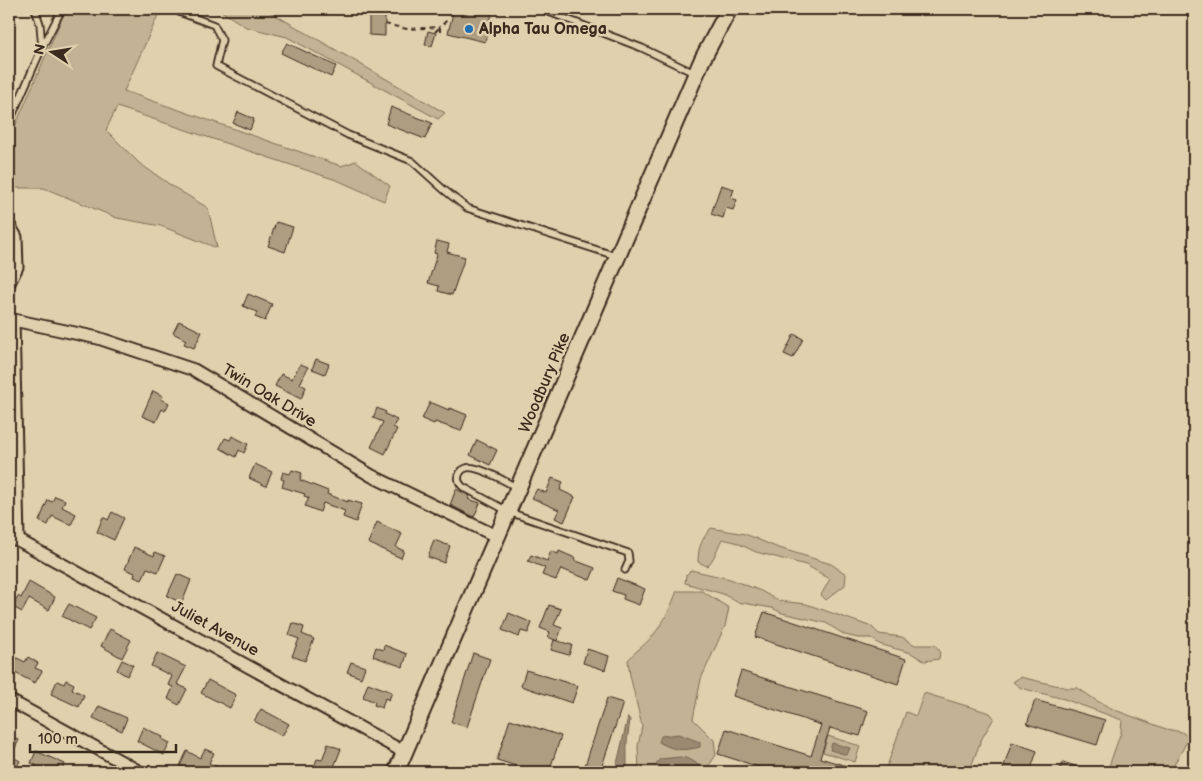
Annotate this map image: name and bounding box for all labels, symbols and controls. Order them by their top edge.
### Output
place label: Alpha Tau Omega [478,20,607,39]
marker: Alpha Tau Omega [463,23,475,35]
north arrow [28,28,78,78]
text: N [30,42,49,56]
street label: Woodbury Pike [515,330,575,436]
street label: Twin Oak Drive [218,360,320,432]
street label: Juliet Avenue [168,597,262,661]
scale bar [30,721,176,753]
text: 100 m [38,730,78,749]

